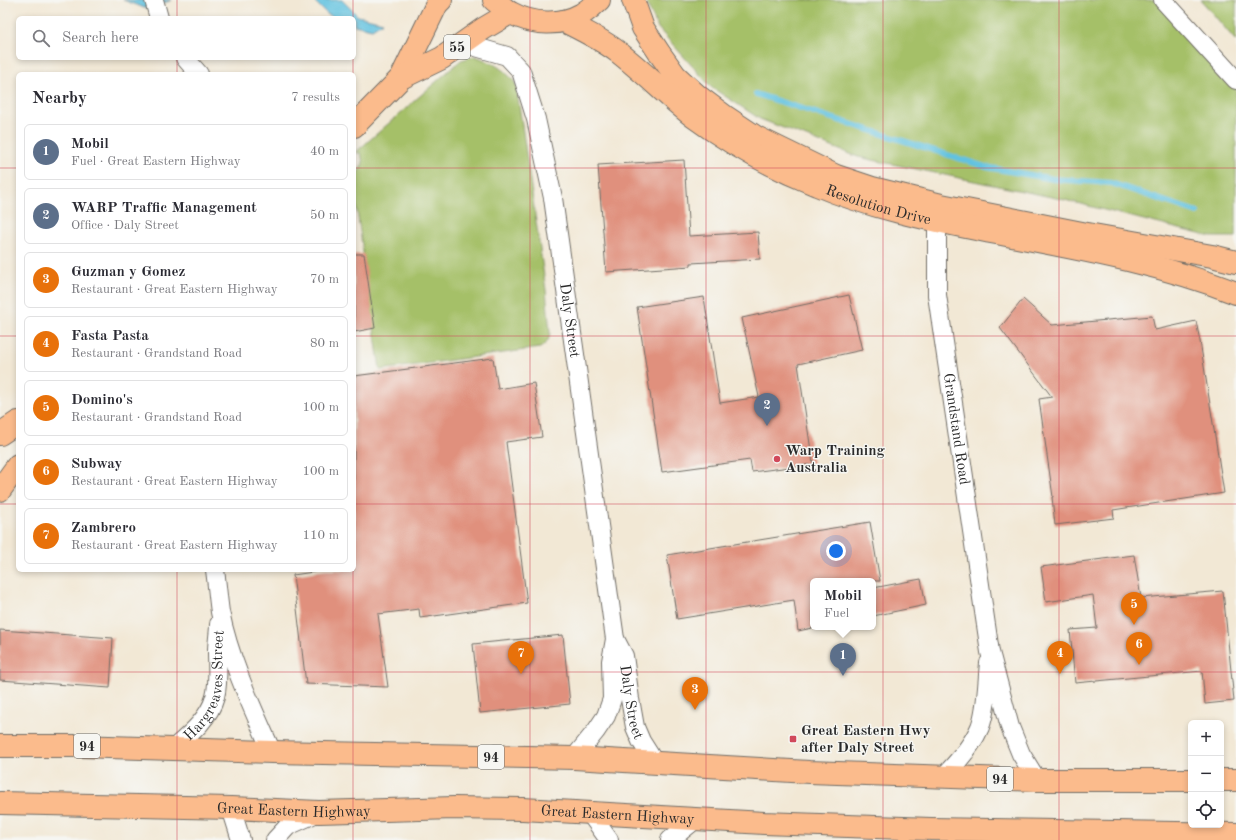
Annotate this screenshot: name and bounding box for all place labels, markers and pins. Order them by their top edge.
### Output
pin: 2 [754,393,780,426]
place label: Warp Training Australia [785,444,886,476]
marker: Warp Training Australia [772,454,782,464]
pin: 5 [1121,592,1147,625]
pin: 6 [1126,632,1152,665]
pin: 7 [508,641,534,674]
pin: 4 [1047,641,1073,674]
pin: 1 [830,643,856,676]
pin: 3 [682,677,708,710]
place label: Great Eastern Hwy after Daly Street [801,724,931,756]
marker: Great Eastern Hwy after Daly Street [788,734,798,744]

